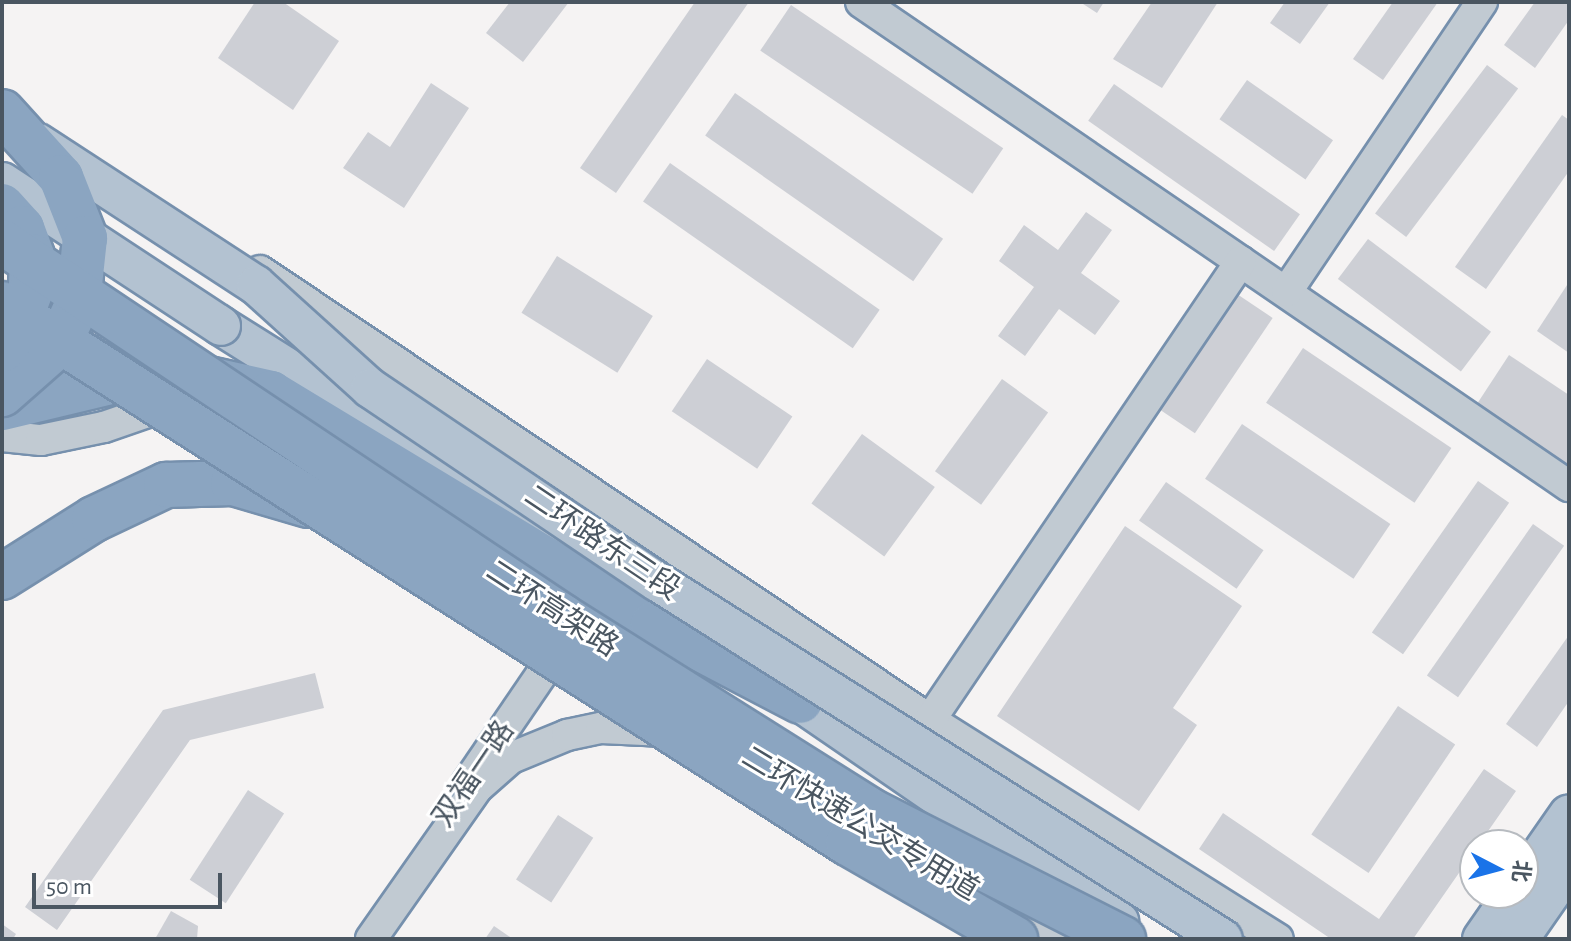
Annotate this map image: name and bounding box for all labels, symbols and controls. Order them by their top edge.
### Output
street label: 二环路东三段 [517,478,687,608]
street label: 二环高架路 [479,553,625,665]
street label: 双福一路 [426,714,522,834]
street label: 二环快速公交专用道 [735,739,985,909]
north arrow [1459,829,1539,909]
scale bar [36,857,226,907]
text: 北 [1509,859,1533,883]
text: 50 m [46,875,92,899]

